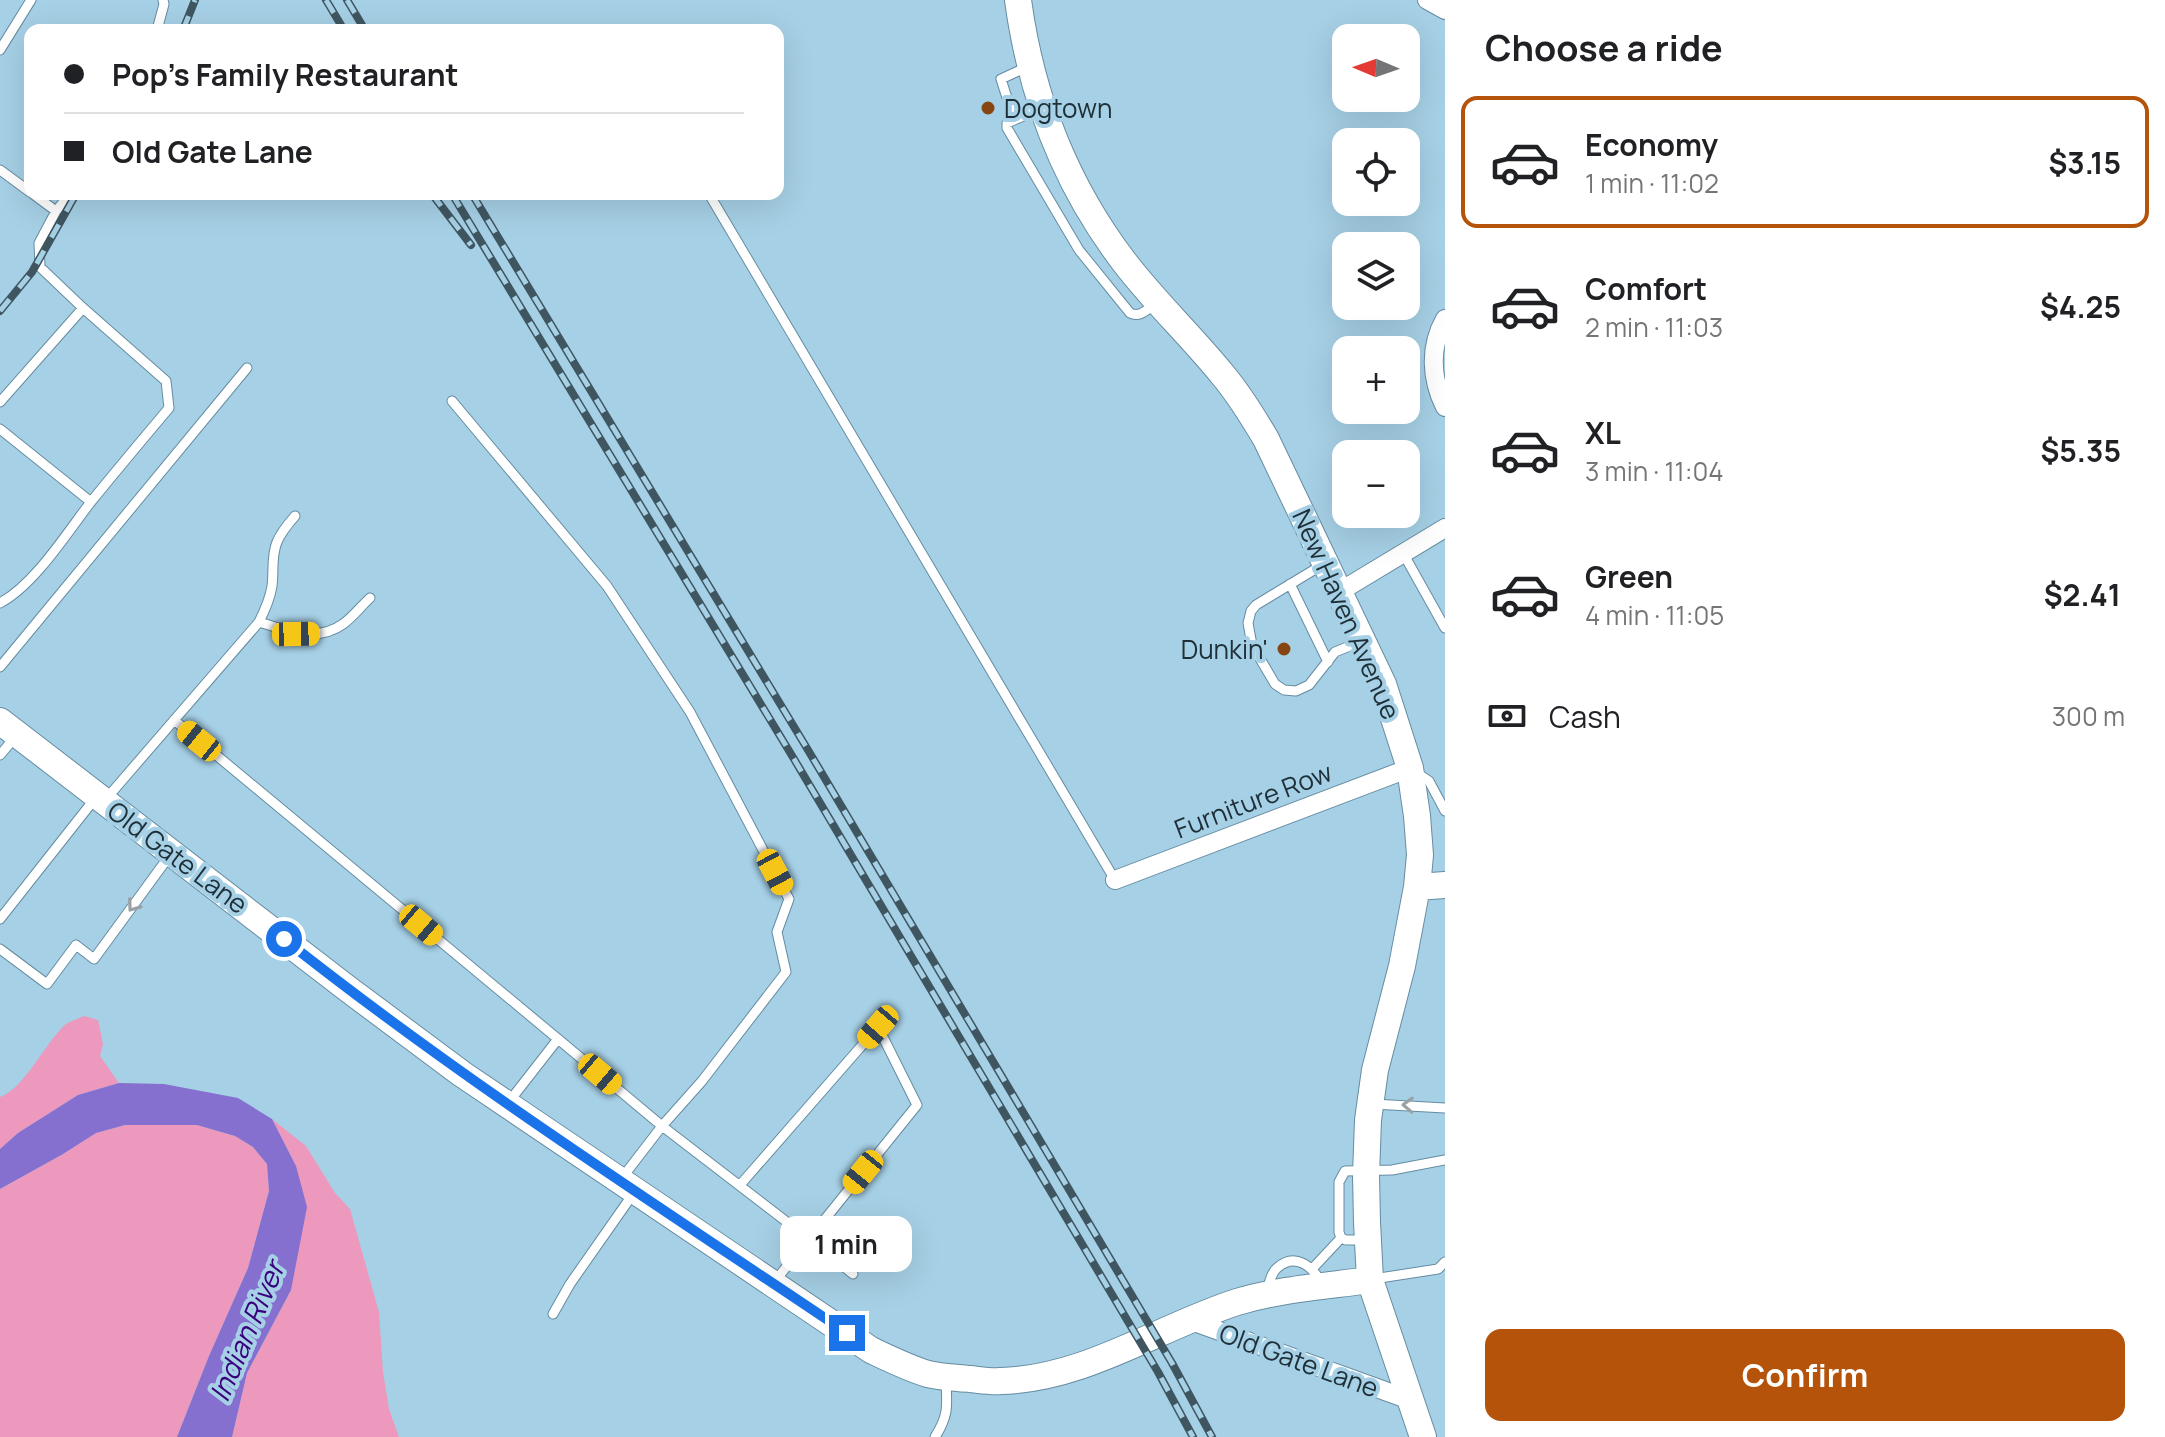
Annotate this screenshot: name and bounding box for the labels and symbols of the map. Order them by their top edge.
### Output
north arrow [1332,24,1420,112]
place label: Dogtown [1004,90,1112,126]
marker: Dogtown [979,99,997,117]
street label: New Haven Avenue [1284,503,1410,725]
car [272,622,320,646]
place label: Dunkin' [1181,631,1268,667]
marker: Dunkin' [1275,640,1293,658]
car [173,717,225,765]
street label: Furniture Row [1169,753,1337,847]
street label: Old Gate Lane [101,792,255,922]
car [753,845,797,899]
one-way arrow [128,897,143,911]
car [395,900,447,950]
route start [266,921,302,957]
car [853,1001,903,1053]
car [574,1049,626,1099]
one-way arrow [1401,1097,1414,1114]
car [839,1146,887,1198]
callout: 1 min [781,1217,913,1273]
water label: Indian River [200,1252,294,1407]
route end [829,1315,865,1351]
street label: Old Gate Lane [1214,1315,1384,1405]

